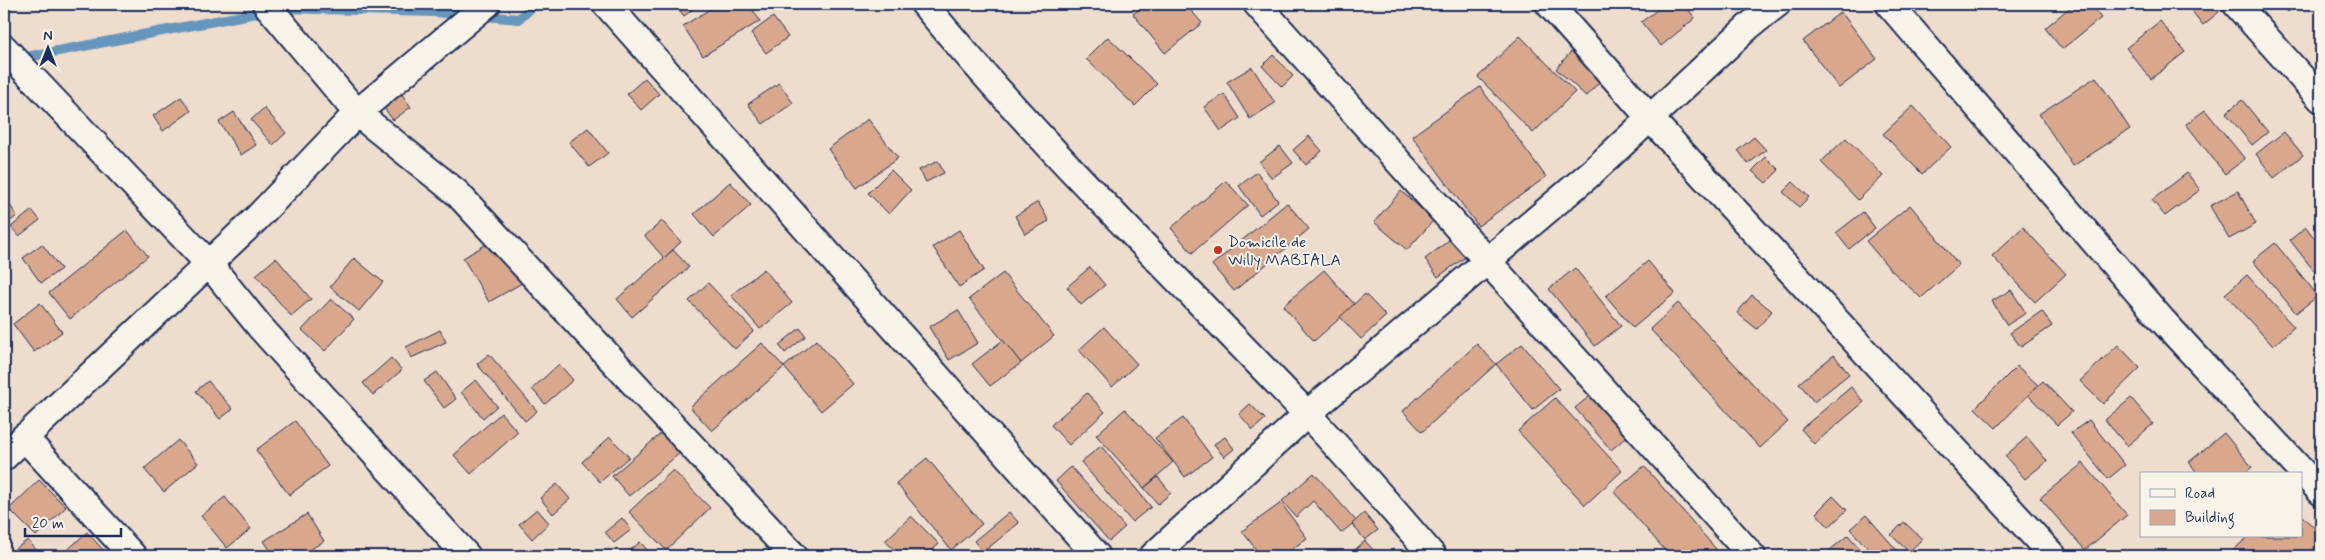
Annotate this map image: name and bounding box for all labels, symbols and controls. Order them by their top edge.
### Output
north arrow [22,22,72,72]
text: N [43,27,53,45]
place label: Domicile de Willy MABIALA [1228,232,1341,271]
marker: Domicile de Willy MABIALA [1212,244,1224,256]
legend [2140,472,2302,538]
text: Road [2185,484,2215,504]
scale bar [25,505,121,537]
text: Building [2185,508,2235,529]
text: 20 m [32,514,64,534]

